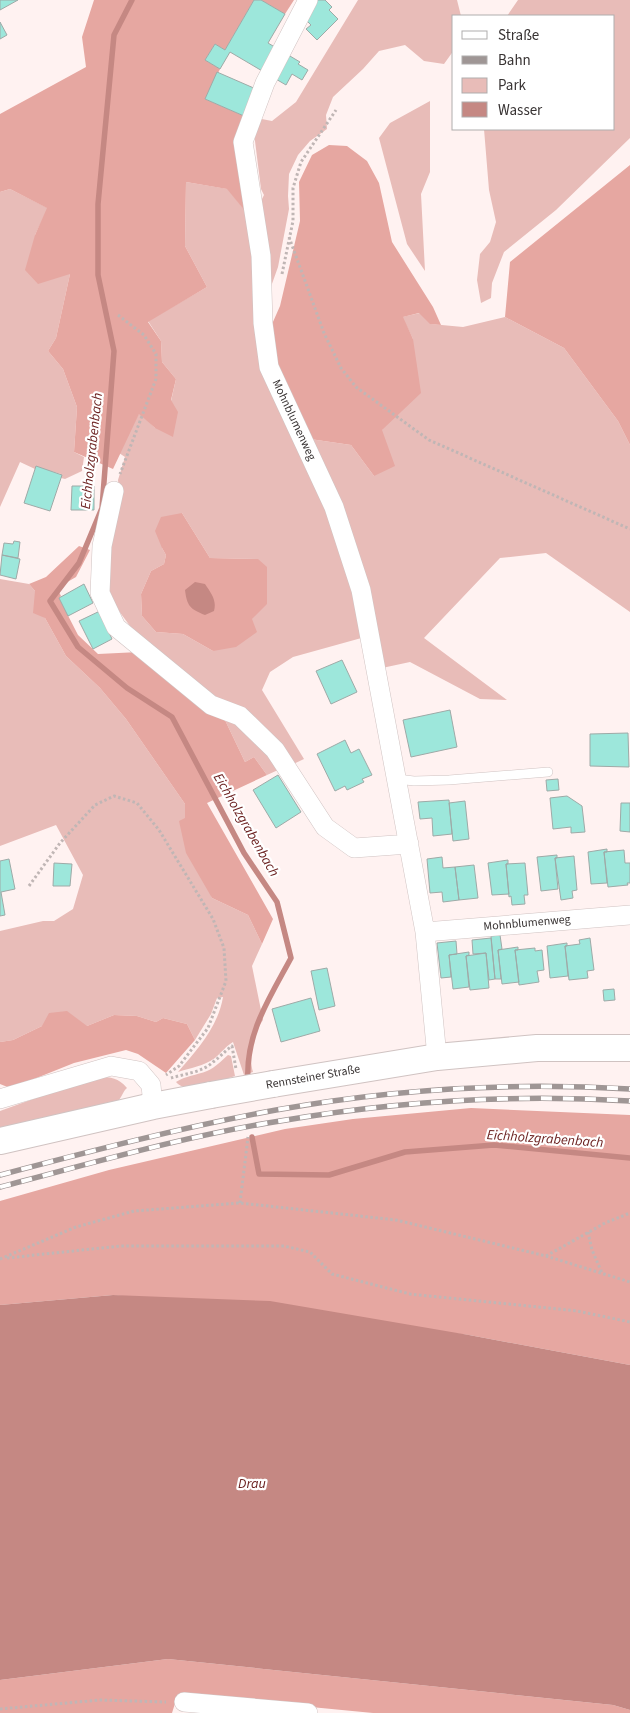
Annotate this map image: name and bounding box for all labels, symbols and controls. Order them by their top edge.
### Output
legend [452,15,615,130]
text: Straße [498,25,539,46]
text: Bahn [498,50,531,71]
text: Park [498,75,527,96]
text: Wasser [498,100,543,121]
street label: Mohnblumenweg [268,377,320,463]
water label: Eichholzgrabenbach [76,392,108,510]
water label: Eichholzgrabenbach [208,769,284,881]
street label: Mohnblumenweg [483,911,571,935]
street label: Rennsteiner Straße [265,1060,362,1094]
water label: Eichholzgrabenbach [486,1125,604,1153]
water label: Drau [238,1474,266,1494]

